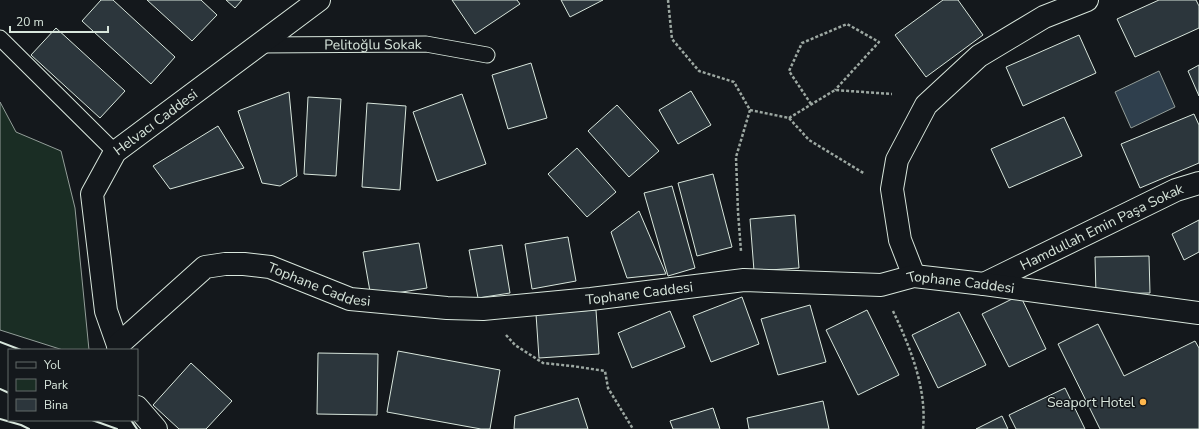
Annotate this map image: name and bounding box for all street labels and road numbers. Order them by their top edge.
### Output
street label: Pelitoğlu Sokak [324,35,423,54]
street label: Helvacı Caddesi [109,84,201,160]
street label: Hamdullah Emin Paşa Sokak [1017,179,1187,274]
street label: Tophane Caddesi [265,258,371,310]
street label: Tophane Caddesi [905,266,1016,298]
street label: Tophane Caddesi [585,277,694,309]

